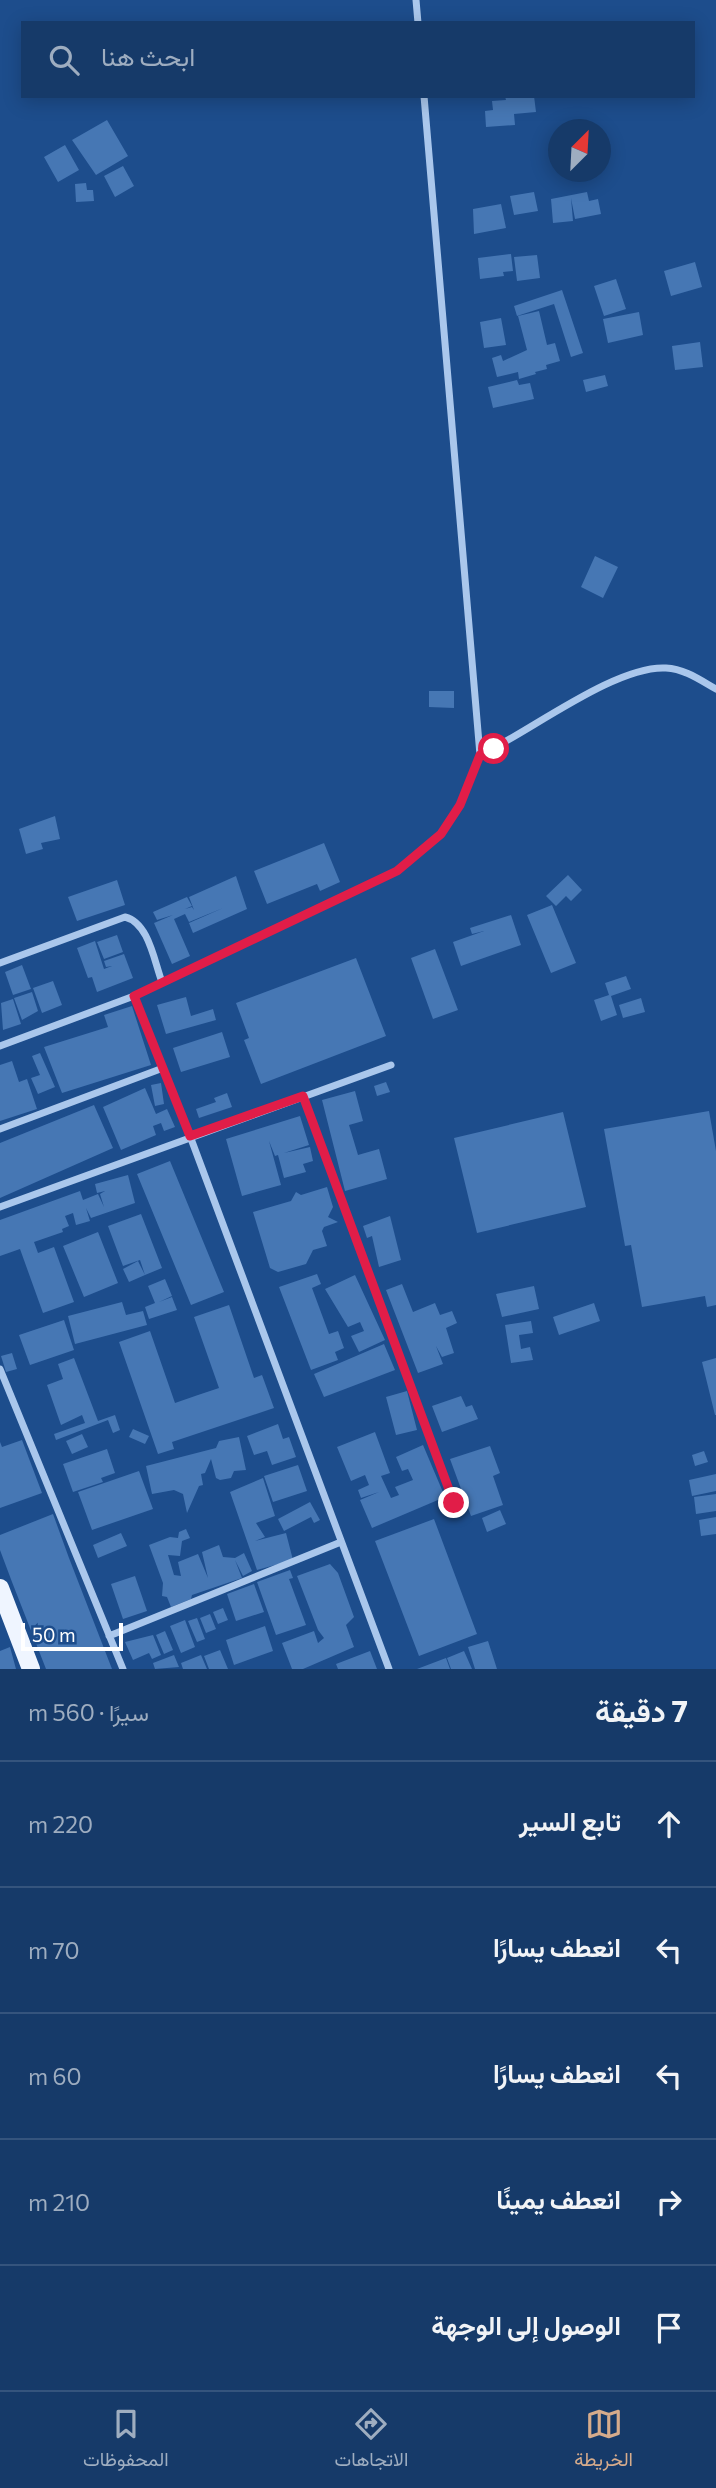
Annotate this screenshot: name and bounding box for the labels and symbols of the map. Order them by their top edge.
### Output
north arrow [548,119,611,182]
route start [478,733,509,764]
route end [438,1487,469,1518]
scale bar [21,1620,122,1652]

